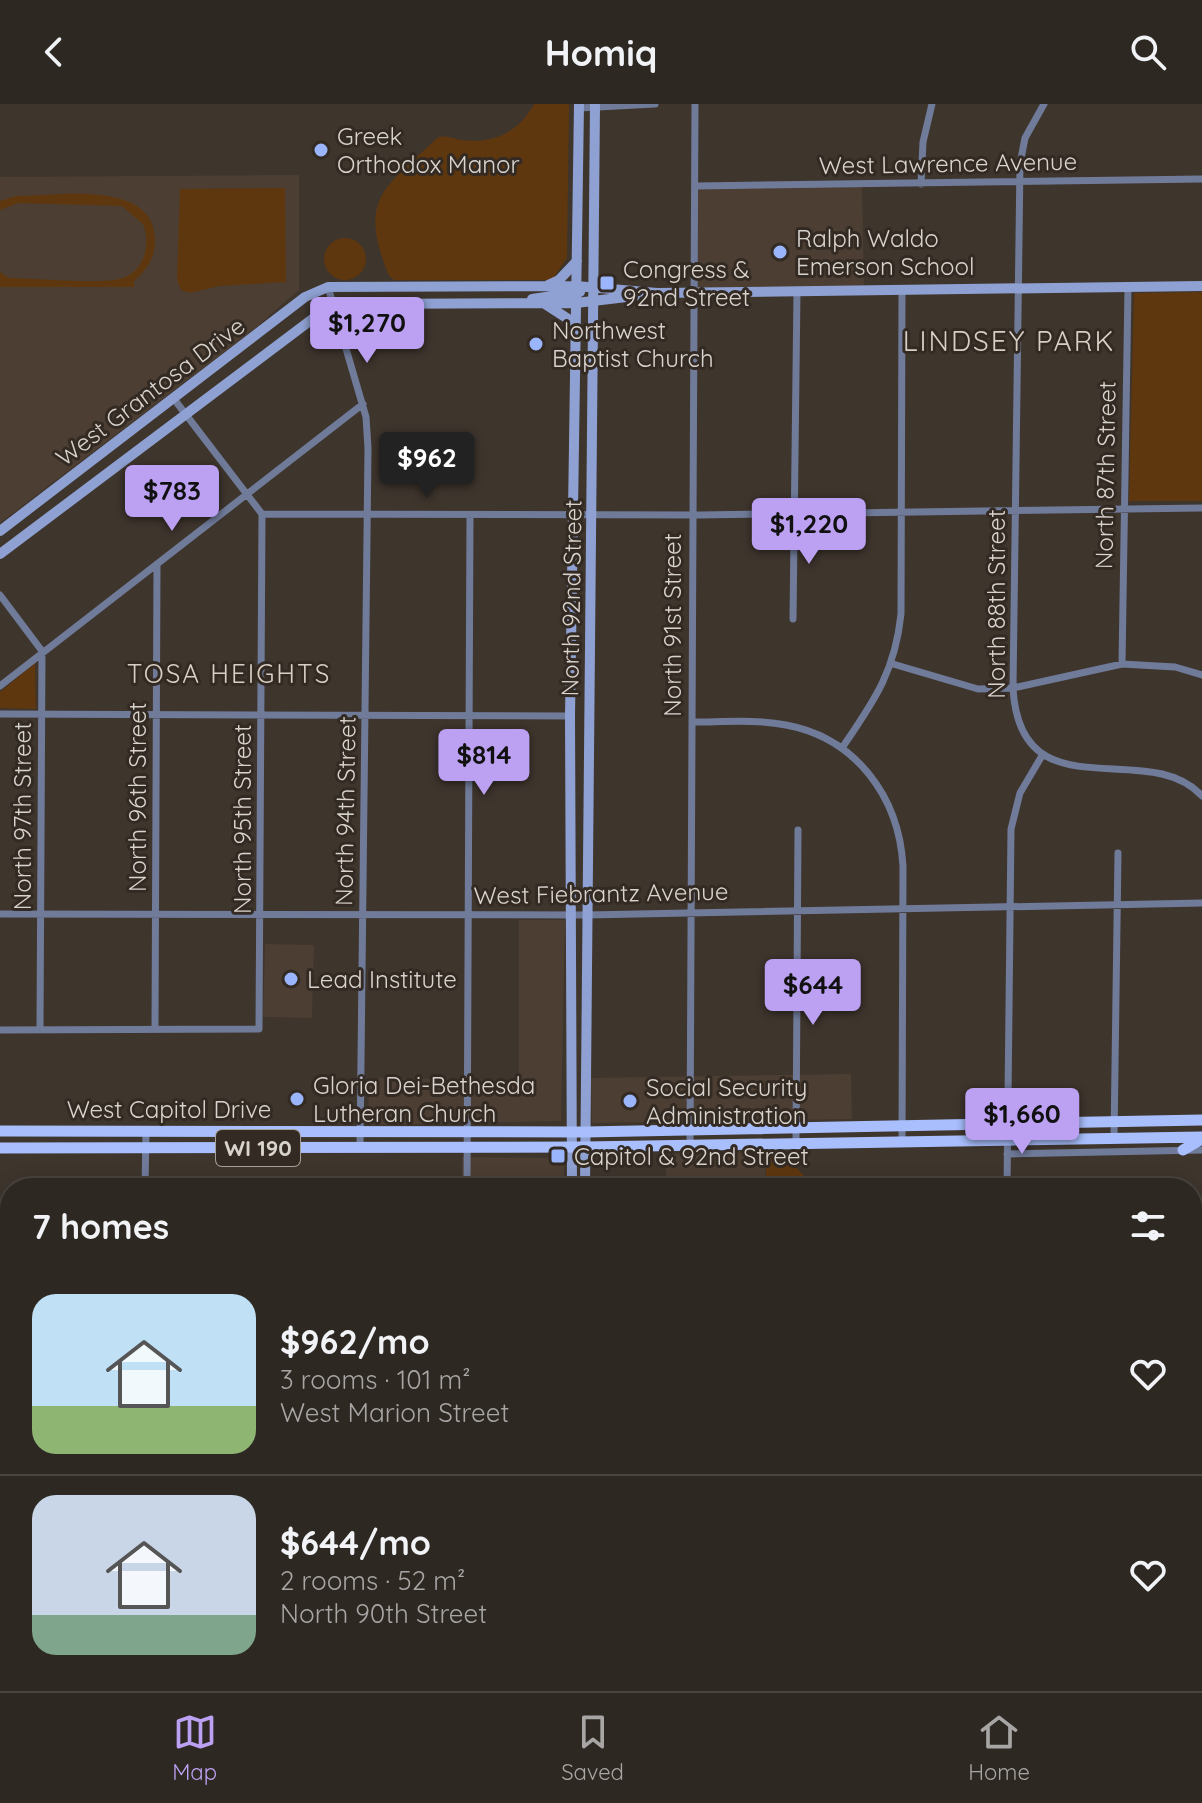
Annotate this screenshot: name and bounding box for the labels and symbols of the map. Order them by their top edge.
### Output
place label: Greek Orthodox Manor [337,121,520,179]
marker: Greek Orthodox Manor [312,141,330,159]
street label: West Lawrence Avenue [819,146,1077,180]
place label: Ralph Waldo Emerson School [796,223,975,281]
marker: Ralph Waldo Emerson School [771,243,789,261]
place label: Congress & 92nd Street [623,254,750,312]
marker: Congress & 92nd Street [598,274,616,292]
pin: $1,270 [302,297,432,365]
street label: West Grantosa Drive [49,310,251,472]
place label: Northwest Baptist Church [552,315,714,373]
district label: LINDSEY PARK [903,323,1115,358]
marker: Northwest Baptist Church [527,335,545,353]
street label: North 87th Street [1088,381,1122,569]
pin: $962 [380,432,474,500]
pin: $783 [125,465,219,533]
pin: $1,220 [744,498,874,566]
street label: North 92nd Street [554,499,588,697]
street label: North 88th Street [981,509,1011,699]
street label: North 91st Street [657,533,687,717]
district label: TOSA HEIGHTS [127,657,331,690]
street label: North 96th Street [122,702,152,892]
street label: North 94th Street [328,716,362,906]
street label: North 97th Street [7,722,37,910]
street label: North 95th Street [227,724,257,914]
pin: $814 [437,729,531,797]
street label: West Fiebrantz Avenue [473,876,729,910]
pin: $644 [766,959,860,1027]
place label: Lead Institute [307,964,457,994]
marker: Lead Institute [282,970,300,988]
place label: Gloria Dei-Bethesda Lutheran Church [313,1070,535,1128]
place label: Social Security Administration [646,1072,807,1130]
pin: $1,660 [957,1088,1087,1156]
marker: Gloria Dei-Bethesda Lutheran Church [288,1090,306,1108]
marker: Social Security Administration [621,1092,639,1110]
street label: West Capitol Drive [67,1094,271,1124]
road number: WI 190 [216,1130,300,1166]
place label: Capitol & 92nd Street [574,1141,809,1171]
marker: Capitol & 92nd Street [549,1147,567,1165]

